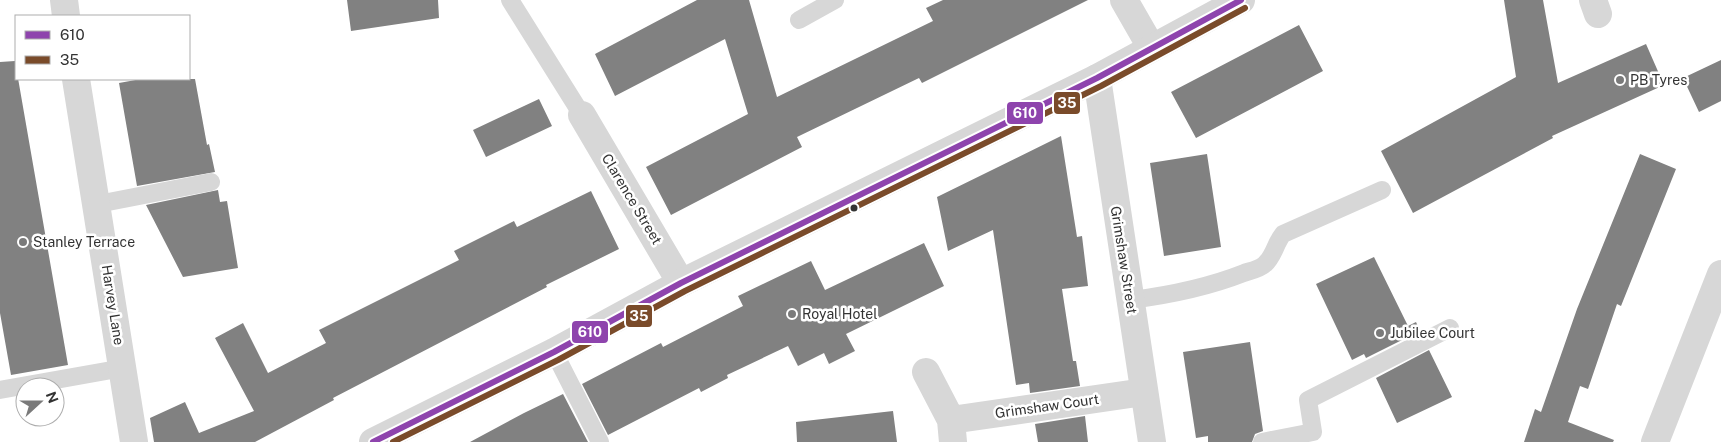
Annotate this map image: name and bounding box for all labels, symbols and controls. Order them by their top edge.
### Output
legend [15,15,190,80]
text: 610 [60,26,85,43]
text: 35 [60,51,79,68]
place label: PB Tyres [1630,72,1687,88]
marker: PB Tyres [1614,74,1626,86]
line badge: 35 [1053,91,1081,115]
text: 35 [1058,95,1076,111]
line badge: 610 [1006,101,1044,125]
text: 610 [1013,105,1037,121]
street label: Clarence Street [599,151,665,247]
unlabelled marker [849,203,859,213]
street label: Grimshaw Street [1108,205,1140,315]
place label: Stanley Terrace [33,234,135,250]
marker: Stanley Terrace [17,236,29,248]
street label: Harvey Lane [99,264,127,346]
line badge: 35 [625,304,653,328]
place label: Royal Hotel [802,306,877,322]
text: 35 [630,308,648,324]
marker: Royal Hotel [786,308,798,320]
line badge: 610 [571,320,609,344]
text: 610 [578,324,602,340]
place label: Jubilee Court [1390,325,1475,341]
marker: Jubilee Court [1374,327,1386,339]
north arrow [15,377,65,427]
text: N [43,389,62,405]
street label: Grimshaw Court [994,391,1100,421]

